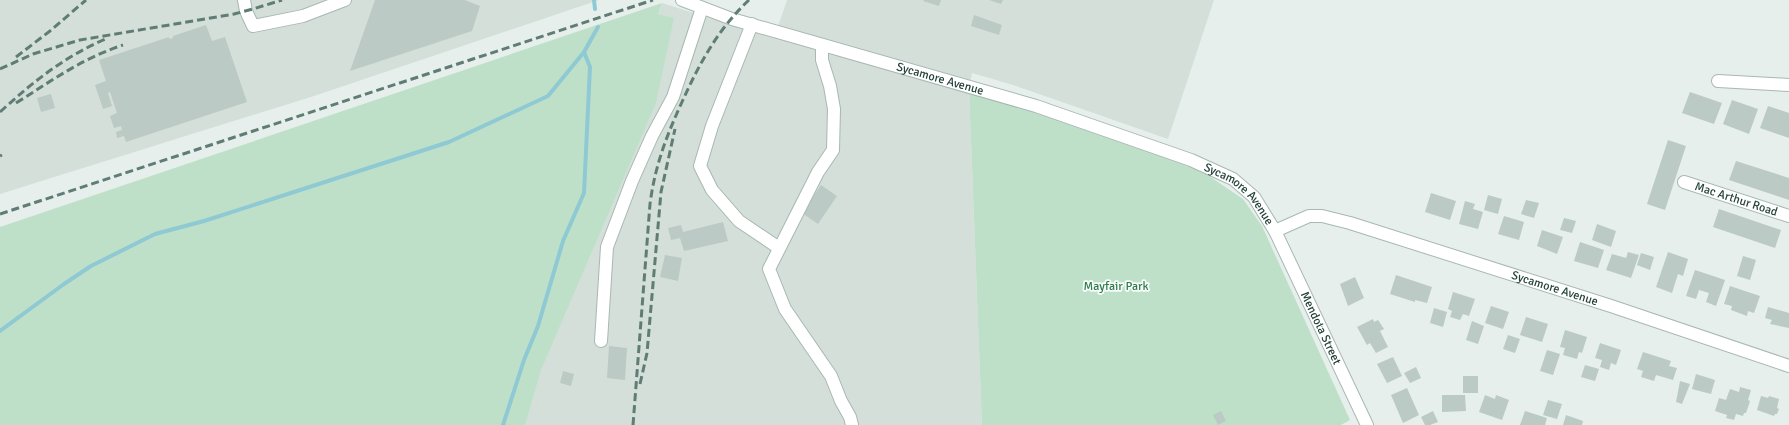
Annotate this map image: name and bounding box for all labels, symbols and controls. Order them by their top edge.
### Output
street label: Sycamore Avenue [895,59,985,99]
street label: Sycamore Avenue [1202,160,1276,228]
street label: Mac Arthur Road [1693,179,1779,220]
street label: Sycamore Avenue [1510,268,1600,309]
park label: Mayfair Park [1084,279,1148,294]
street label: Mendota Street [1297,289,1344,367]

